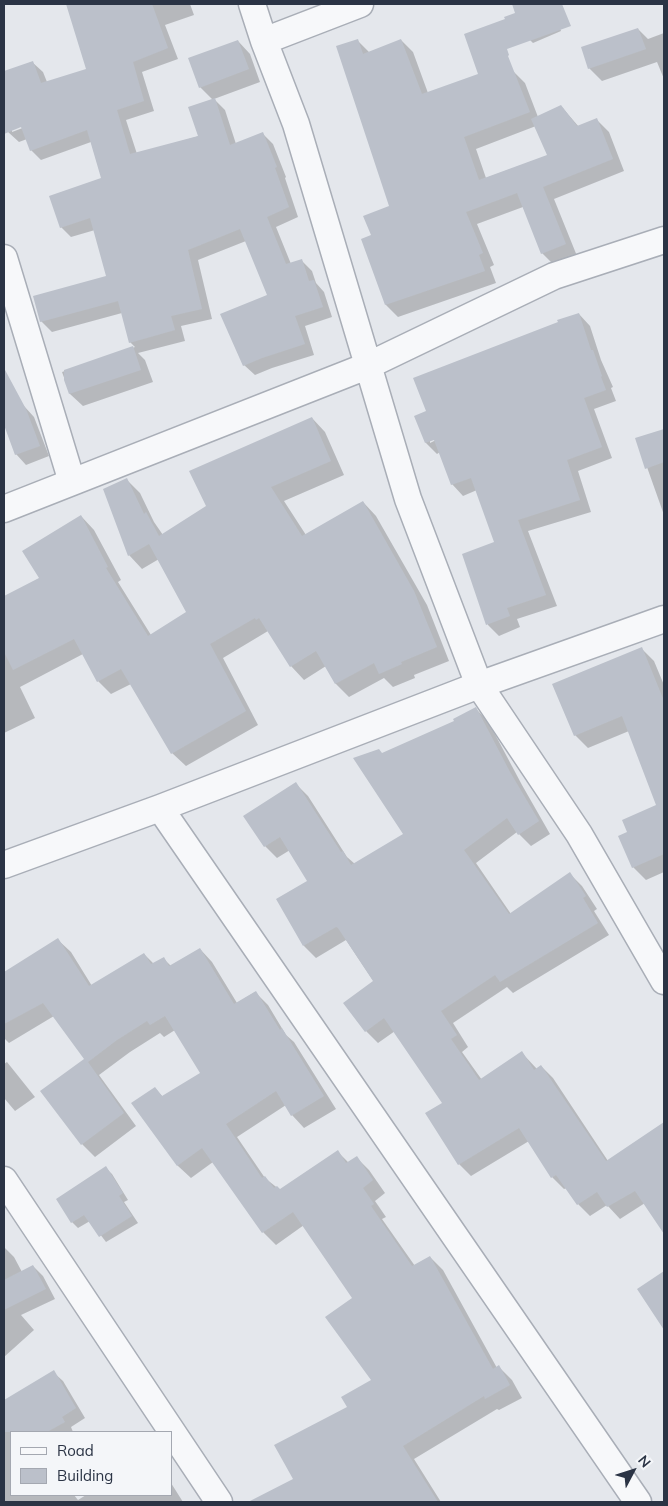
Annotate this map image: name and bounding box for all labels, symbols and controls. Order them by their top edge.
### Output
legend [10,1431,172,1496]
text: Road [57,1441,94,1460]
north arrow [608,1446,658,1496]
text: N [634,1452,655,1471]
text: Building [57,1466,113,1485]

